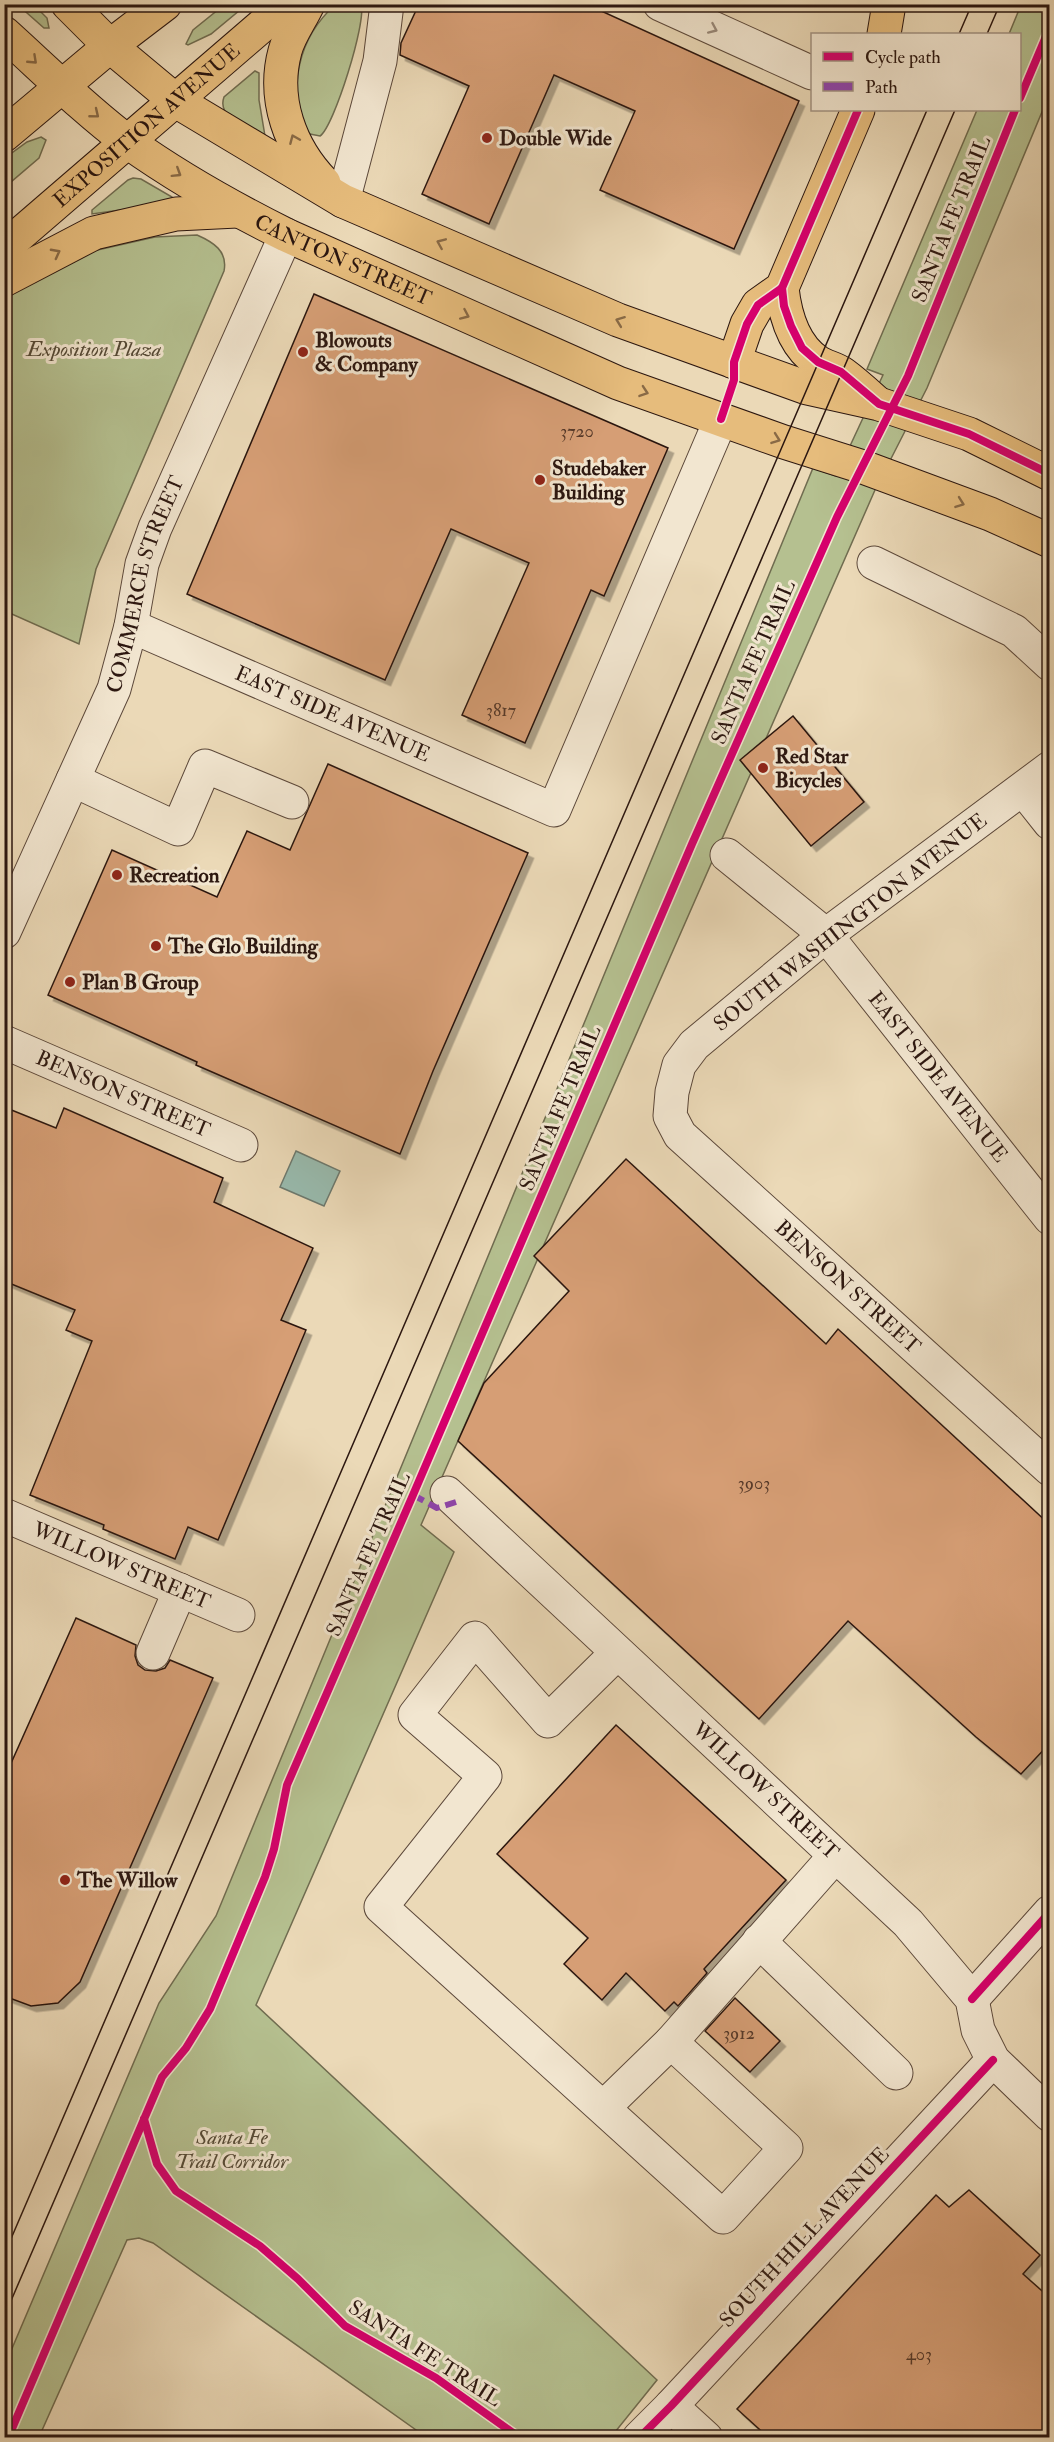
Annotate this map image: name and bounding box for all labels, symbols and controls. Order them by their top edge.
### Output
one-way arrow [707,21,718,33]
legend [811,33,1021,111]
street label: EXPOSITION AVENUE [48,38,246,214]
text: Cycle path [865,46,941,69]
one-way arrow [25,52,36,63]
text: Path [865,76,898,99]
one-way arrow [88,106,99,117]
place label: Double Wide [499,125,612,152]
marker: Double Wide [480,131,494,145]
street label: SANTA FE TRAIL [906,132,997,306]
one-way arrow [289,135,301,146]
one-way arrow [171,166,182,177]
street label: CANTON STREET [250,208,436,312]
one-way arrow [436,239,447,251]
one-way arrow [50,249,60,260]
one-way arrow [458,307,469,319]
one-way arrow [615,315,626,328]
place label: Blowouts & Company [315,327,419,378]
park label: Exposition Plaza [24,336,162,363]
marker: Blowouts & Company [296,345,310,359]
one-way arrow [638,385,649,398]
house number: 3720 [560,420,594,443]
one-way arrow [769,432,780,444]
place label: Studebaker Building [552,455,647,506]
street label: COMMERCE STREET [100,472,191,696]
marker: Studebaker Building [533,473,547,487]
one-way arrow [954,496,964,509]
street label: SANTA FE TRAIL [705,576,802,749]
street label: EAST SIDE AVENUE [231,660,434,769]
house number: 3817 [486,699,516,722]
place label: Red Star Bicycles [775,743,850,794]
marker: Red Star Bicycles [756,761,770,775]
street label: SOUTH WASHINGTON AVENUE [708,807,992,1038]
place label: Recreation [129,862,220,889]
marker: Recreation [110,868,124,882]
place label: The Glo Building [167,933,319,960]
marker: The Glo Building [149,939,163,953]
place label: Plan B Group [82,969,199,996]
marker: Plan B Group [63,975,77,989]
street label: EAST SIDE AVENUE [862,986,1014,1168]
street label: SANTA FE TRAIL [513,1021,607,1195]
street label: BENSON STREET [32,1045,215,1144]
street label: BENSON STREET [769,1214,927,1360]
street label: SANTA FE TRAIL [320,1468,417,1641]
house number: 3903 [738,1472,770,1495]
street label: WILLOW STREET [28,1515,215,1616]
street label: WILLOW STREET [686,1715,845,1866]
place label: The Willow [76,1867,178,1894]
marker: The Willow [58,1873,72,1887]
house number: 3912 [723,2022,755,2045]
park label: Santa Fe Trail Corridor [176,2124,289,2175]
street label: SOUTH HILL AVENUE [713,2141,895,2333]
street label: SANTA FE TRAIL [343,2294,506,2413]
house number: 403 [906,2343,932,2366]

